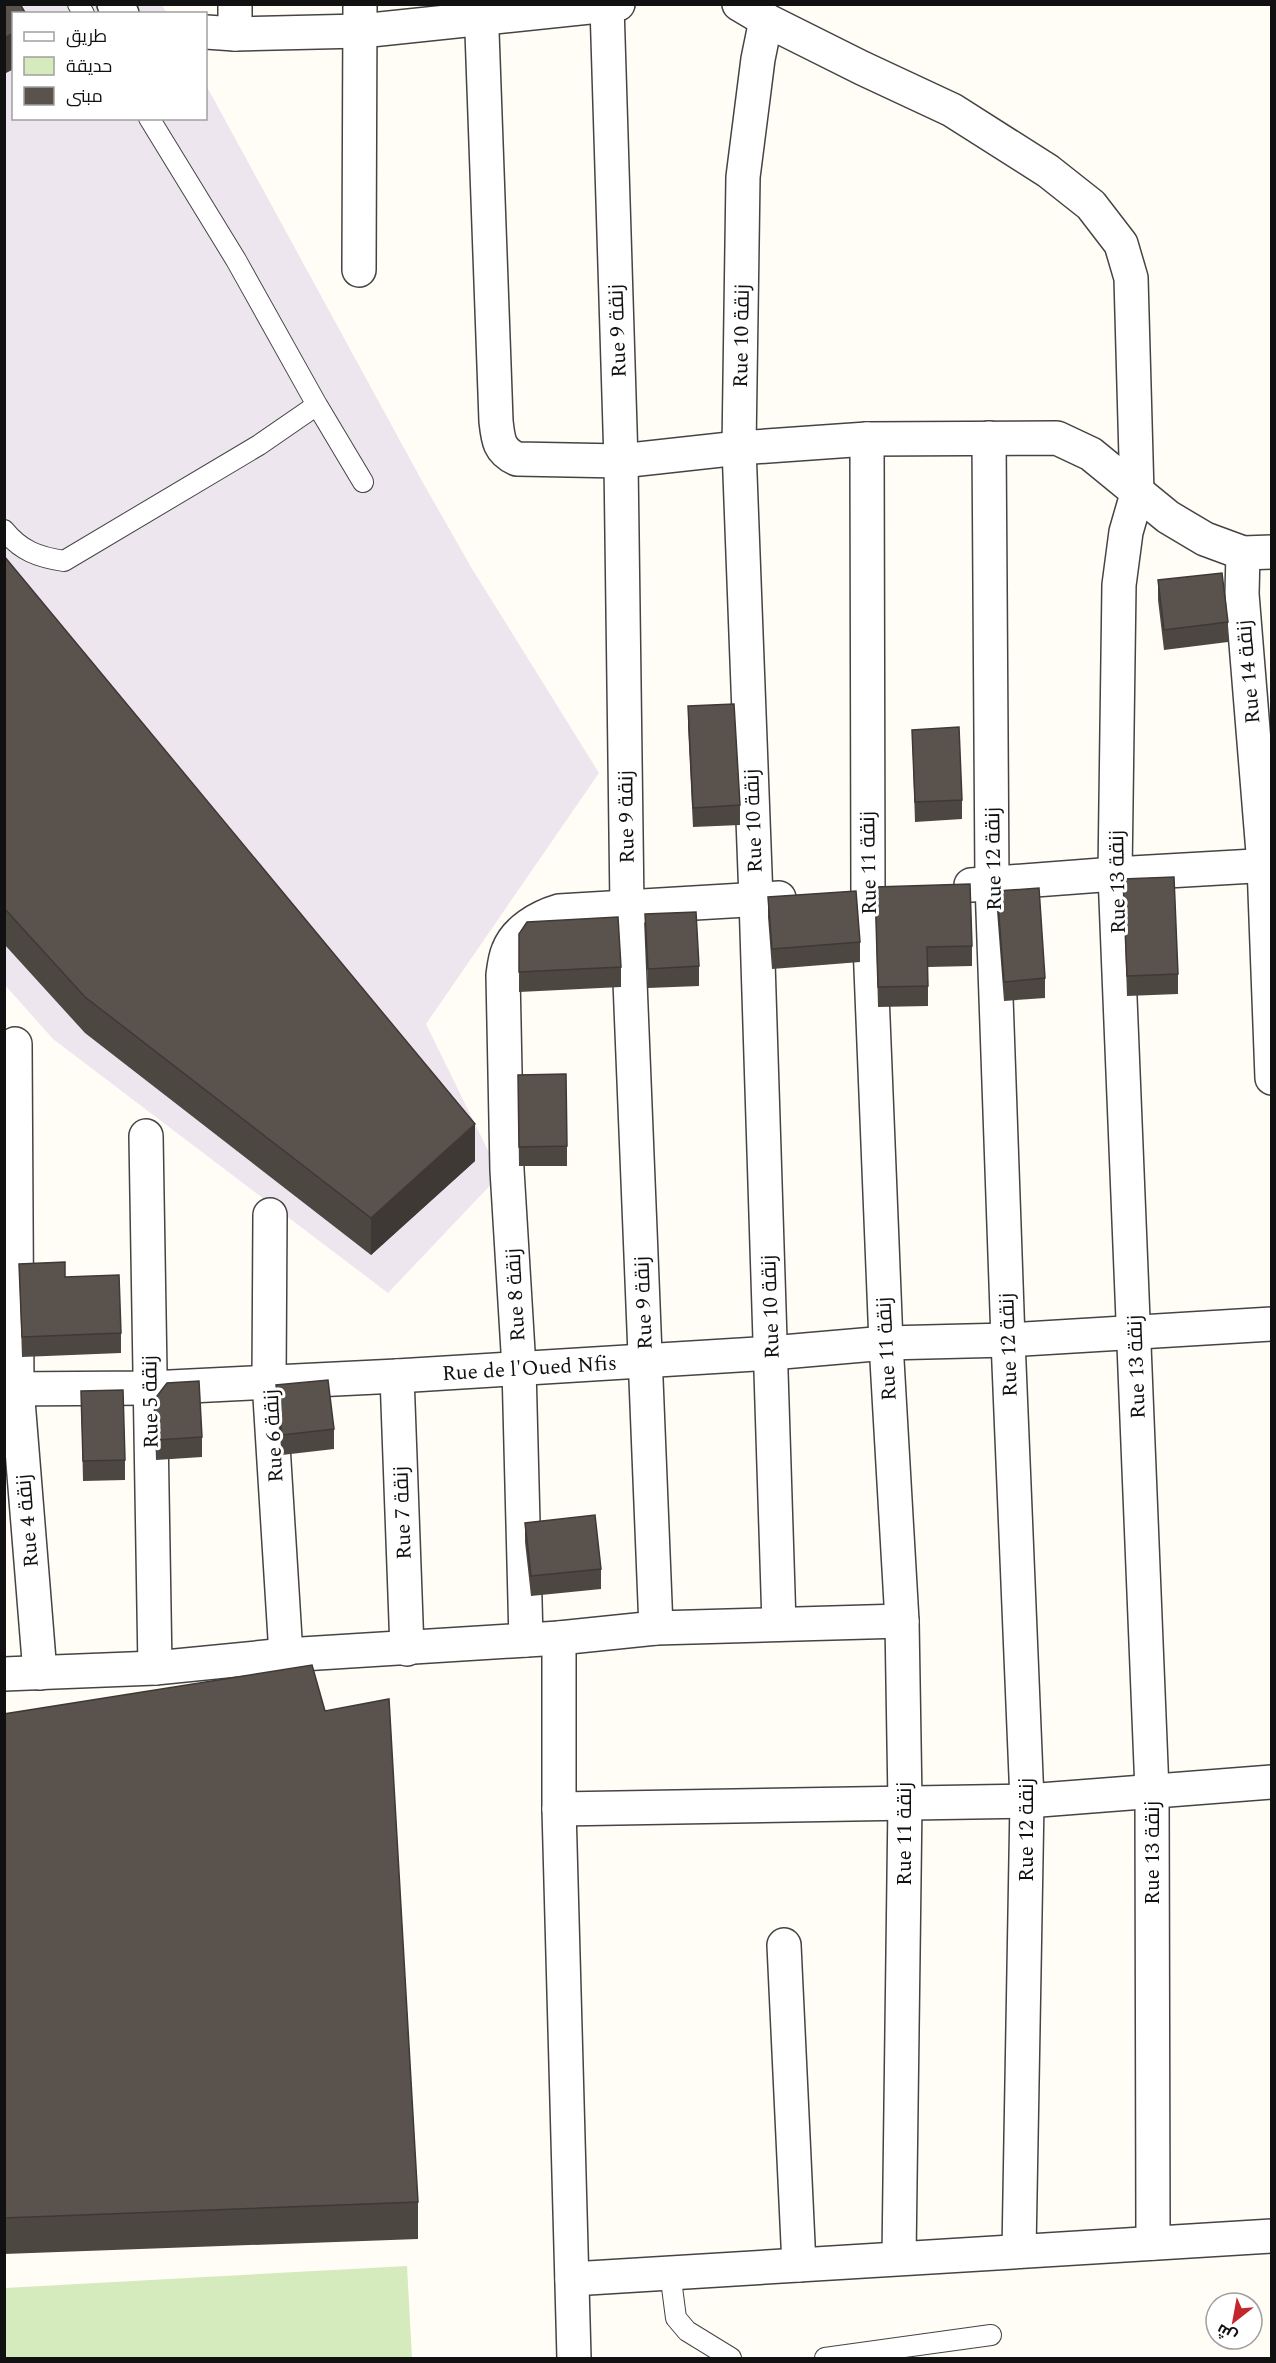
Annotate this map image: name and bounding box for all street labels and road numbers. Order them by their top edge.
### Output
street label: Rue 9 زنقة [600,284,636,378]
street label: Rue 10 زنقة [725,284,759,388]
street label: Rue 14 زنقة [1229,619,1269,725]
street label: Rue 10 زنقة [736,768,772,873]
street label: Rue 9 زنقة [610,770,644,864]
street label: Rue 12 زنقة [977,807,1011,911]
street label: Rue 11 زنقة [852,811,886,915]
street label: Rue 13 زنقة [1101,830,1135,934]
street label: Rue 8 زنقة [498,1247,534,1342]
street label: Rue 10 زنقة [753,1254,789,1359]
street label: Rue 9 زنقة [626,1256,662,1350]
street label: Rue 12 زنقة [991,1292,1027,1397]
street label: Rue 11 زنقة [868,1296,906,1402]
street label: Rue 13 زنقة [1119,1314,1155,1419]
street label: Rue de l'Oued Nfis [441,1348,618,1390]
street label: Rue 5 زنقة [134,1355,168,1449]
street label: Rue 6 زنقة [256,1388,292,1483]
street label: Rue 7 زنقة [385,1466,421,1560]
street label: Rue 4 زنقة [8,1473,48,1569]
street label: Rue 12 زنقة [1011,1778,1043,1882]
street label: Rue 11 زنقة [889,1782,921,1886]
street label: Rue 13 زنقة [1137,1801,1169,1905]

